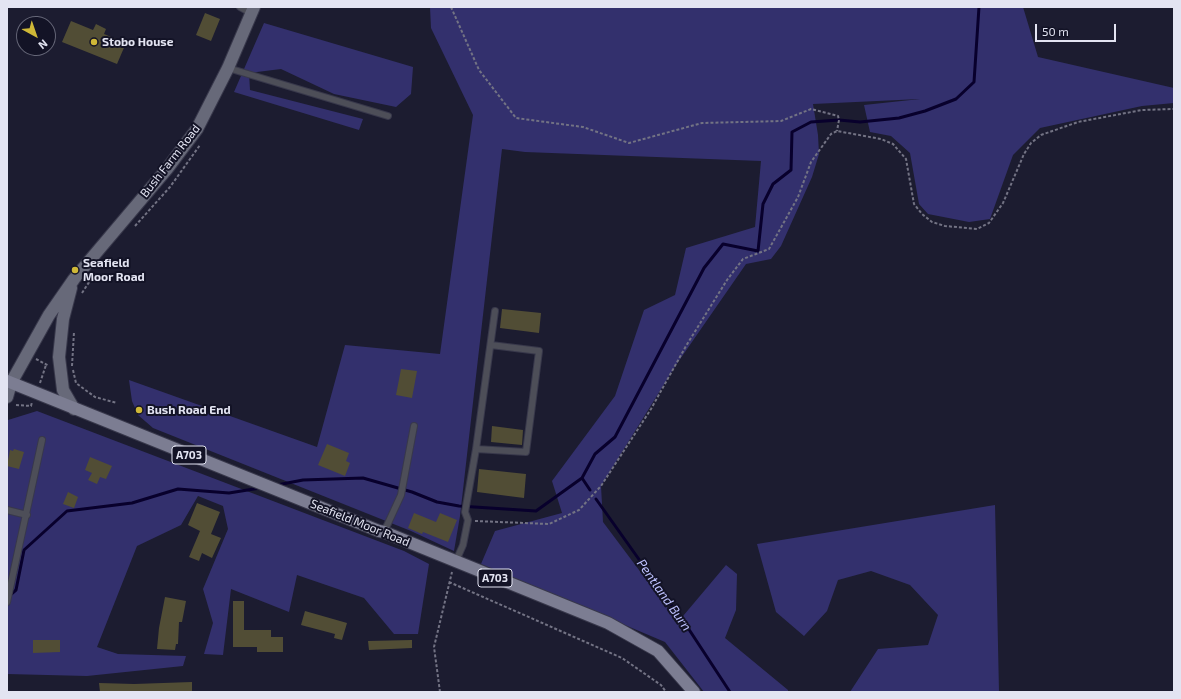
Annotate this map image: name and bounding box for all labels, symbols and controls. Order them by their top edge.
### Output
north arrow [16,16,56,56]
scale bar [1037,16,1118,42]
text: 50 m [1042,24,1069,38]
place label: Stobo House [102,35,173,49]
text: N [36,37,51,52]
marker: Stobo House [89,37,99,47]
street label: Bush Farm Road [137,122,203,200]
place label: Seafield Moor Road [83,256,145,284]
marker: Seafield Moor Road [70,265,80,275]
place label: Bush Road End [147,403,231,417]
marker: Bush Road End [134,405,144,415]
road number: A703 [172,446,206,464]
street label: Seafield Moor Road [308,496,412,550]
water label: Pentland Burn [633,556,695,634]
road number: A703 [478,569,512,587]

